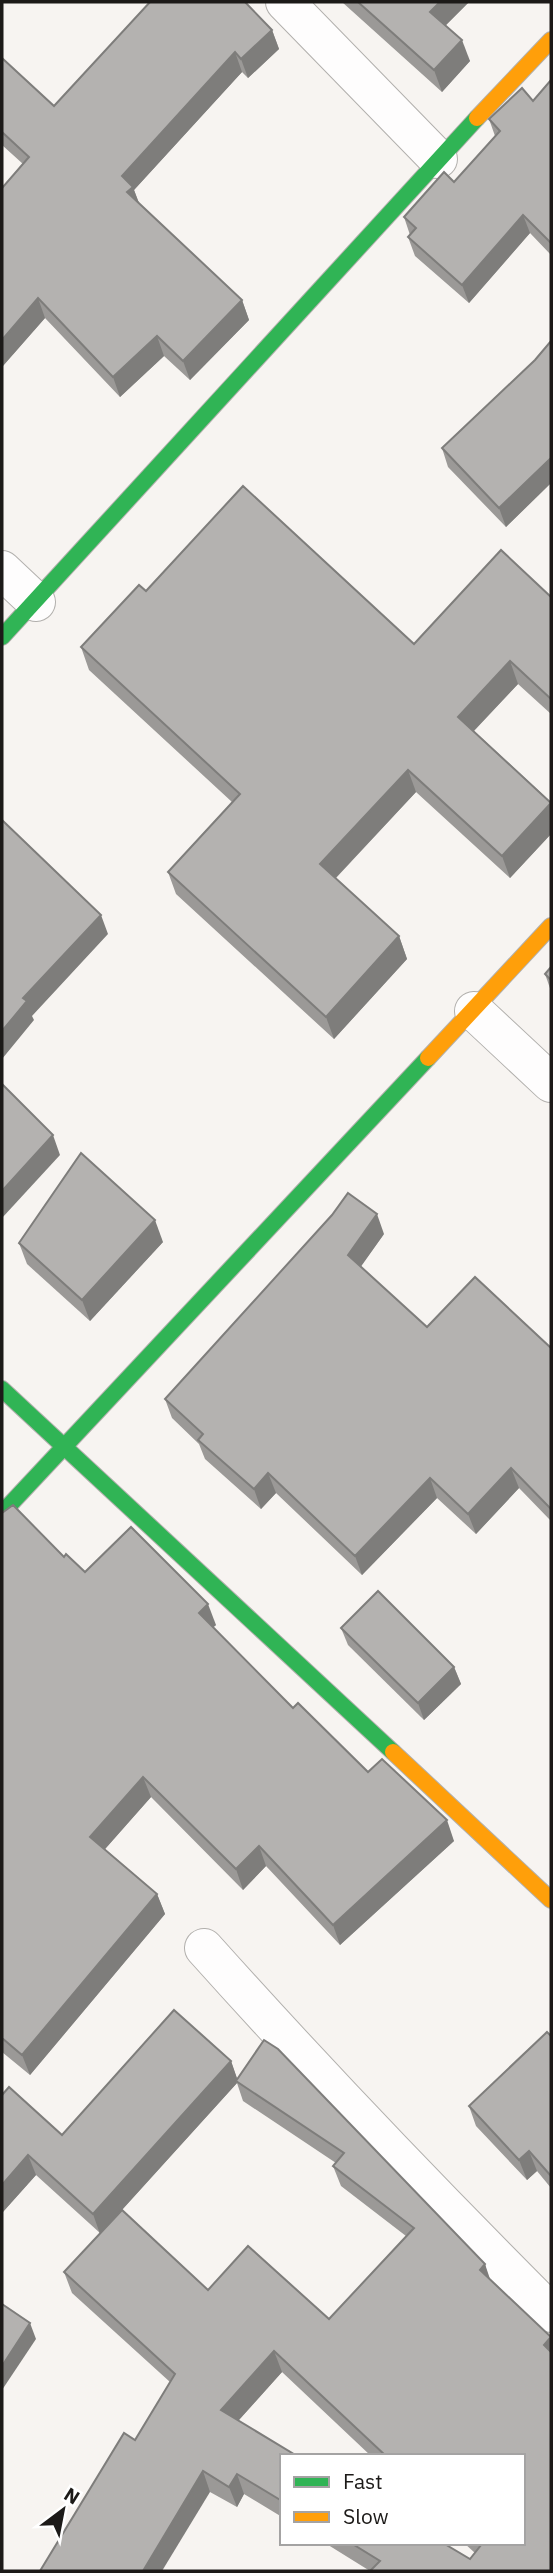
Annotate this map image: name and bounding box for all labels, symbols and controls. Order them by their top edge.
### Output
legend [280,2454,525,2545]
text: Fast [343,2467,383,2495]
north arrow [28,2475,98,2545]
text: N [60,2482,84,2509]
text: Slow [343,2502,389,2530]

